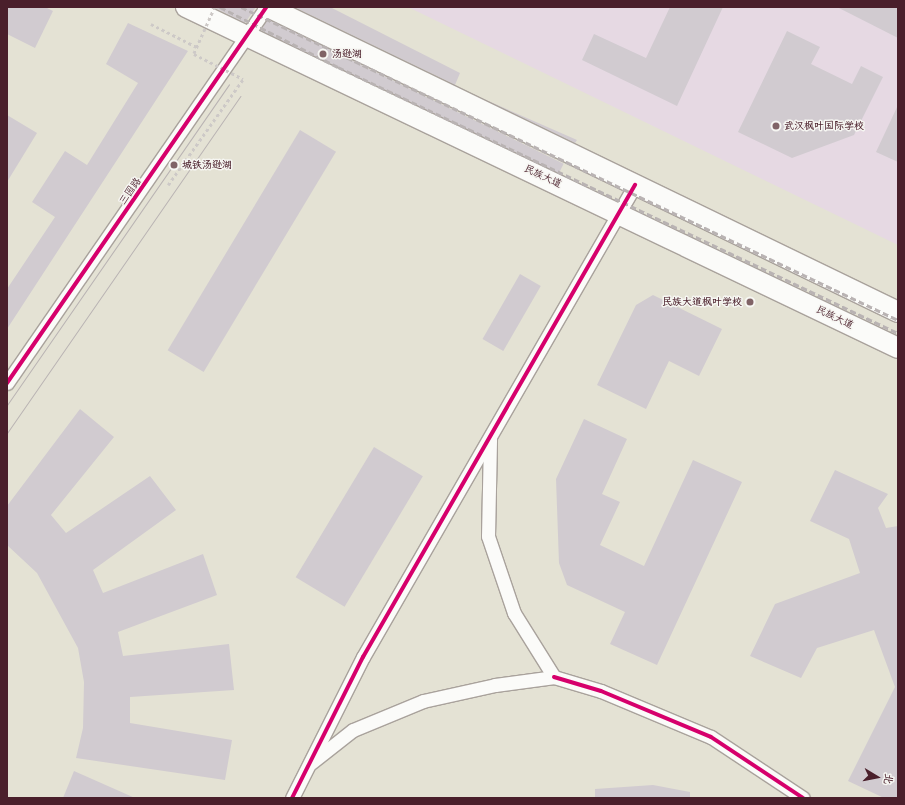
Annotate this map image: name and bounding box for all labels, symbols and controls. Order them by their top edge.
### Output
marker: 汤逊湖 [317,48,329,60]
place label: 汤逊湖 [332,48,362,60]
place label: 武汉枫叶国际学校 [784,120,864,132]
marker: 武汉枫叶国际学校 [771,121,781,131]
place label: 城铁汤逊湖 [182,159,232,171]
marker: 城铁汤逊湖 [169,160,179,170]
street label: 民族大道 [522,162,564,190]
street label: 三园路 [116,175,144,207]
place label: 民族大道枫叶学校 [662,296,742,308]
marker: 民族大道枫叶学校 [745,297,755,307]
street label: 民族大道 [814,303,856,331]
north arrow [857,757,897,797]
text: 北 [881,772,898,786]

